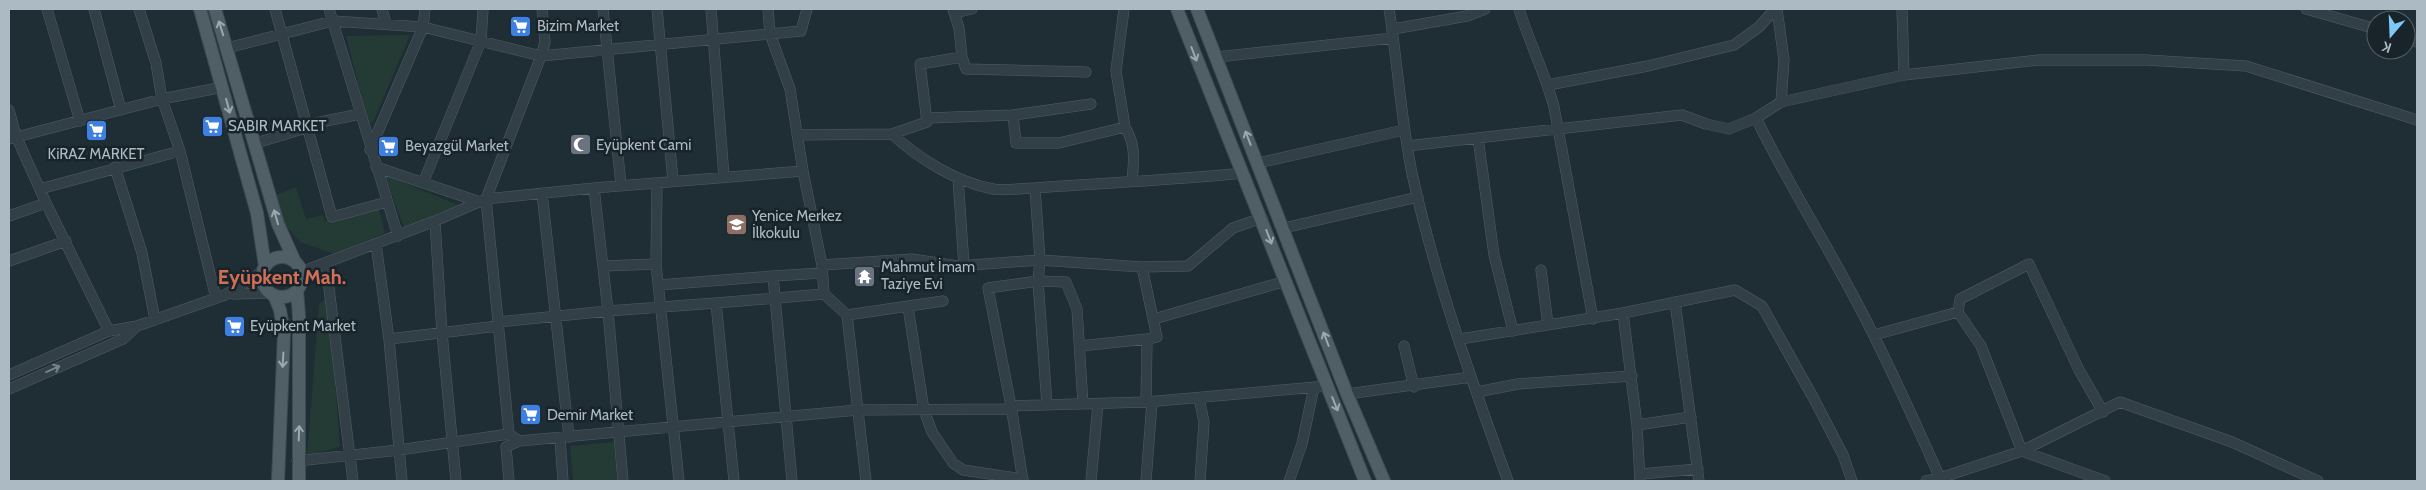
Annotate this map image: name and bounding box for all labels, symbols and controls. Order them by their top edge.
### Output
north arrow [2366,10,2416,60]
supermarket icon: Bizim Market [509,14,533,38]
place label: Bizim Market [537,17,619,35]
one-way arrow [215,20,225,36]
text: K [2379,37,2394,57]
one-way arrow [1190,46,1199,61]
one-way arrow [224,98,233,114]
supermarket icon: SABIR MARKET [200,114,224,138]
place label: SABIR MARKET [228,117,326,135]
supermarket icon: KiRAZ MARKET [84,119,108,143]
one-way arrow [1243,131,1253,146]
mosque icon: Eyüpkent Cami [568,133,592,157]
supermarket icon: Beyazgül Market [377,134,401,158]
place label: Eyüpkent Cami [596,136,691,154]
place label: Beyazgül Market [405,137,509,155]
place label: KiRAZ MARKET [48,145,144,163]
place label: Yenice Merkez İlkokulu [751,207,842,242]
one-way arrow [271,209,281,225]
school or university icon: Yenice Merkez İlkokulu [724,213,748,237]
one-way arrow [1265,229,1274,244]
place label: Mahmut İmam Taziye Evi [881,257,975,293]
temple icon: Mahmut İmam Taziye Evi [853,264,877,288]
district label: Eyüpkent Mah. [218,265,346,289]
supermarket icon: Eyüpkent Market [222,314,246,338]
place label: Eyüpkent Market [250,317,356,335]
one-way arrow [1321,332,1330,347]
one-way arrow [278,352,287,368]
one-way arrow [45,363,60,373]
one-way arrow [1331,396,1340,412]
supermarket icon: Demir Market [519,403,543,427]
place label: Demir Market [547,406,633,424]
one-way arrow [294,425,303,441]

